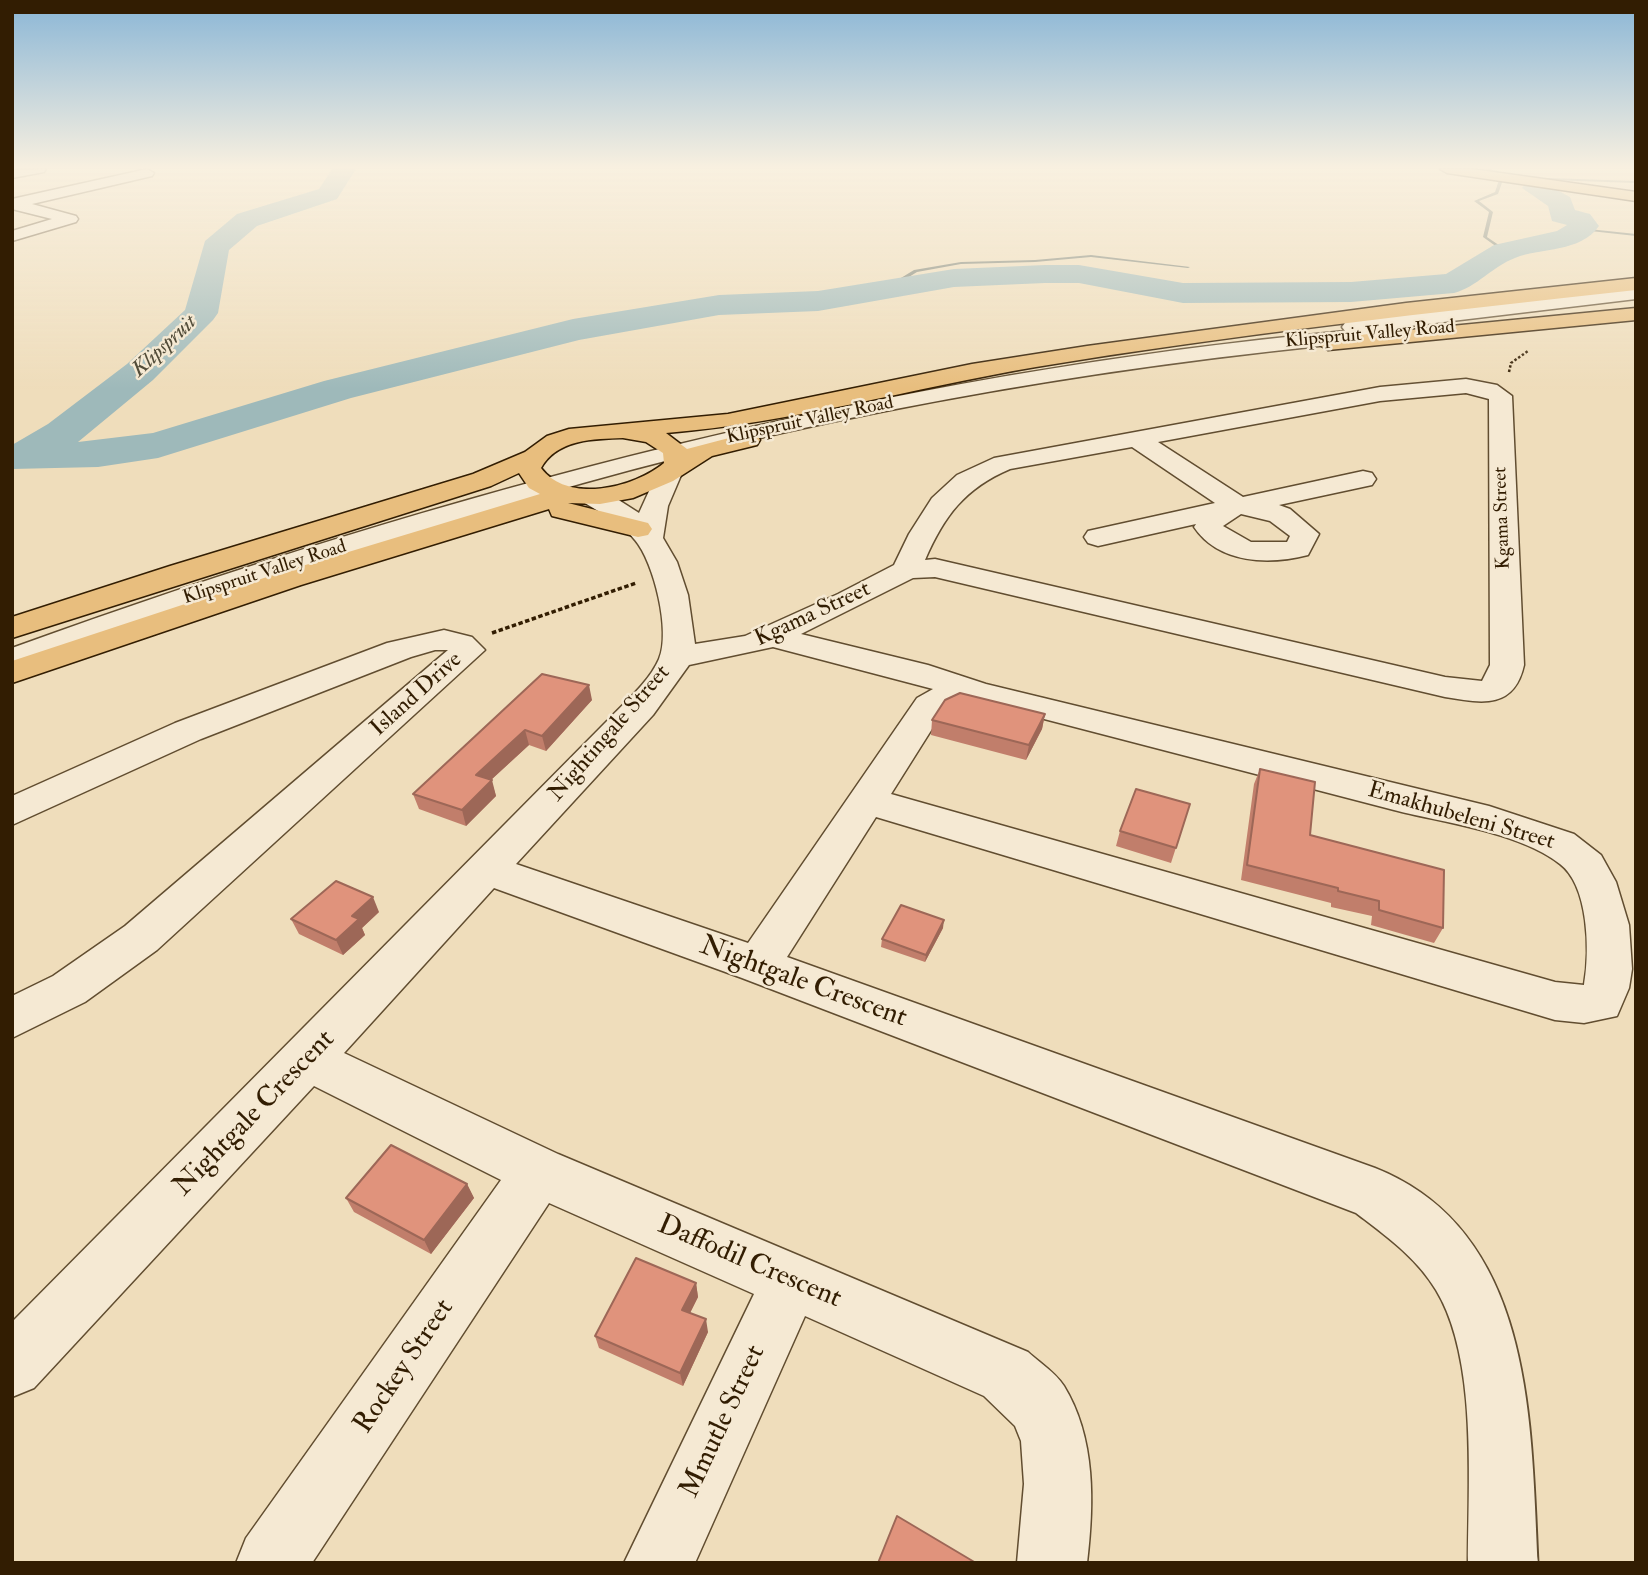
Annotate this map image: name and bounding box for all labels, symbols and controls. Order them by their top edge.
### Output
water label: Klipspruit [127,311,203,383]
street label: Klipspruit Valley Road [1284,316,1456,354]
street label: Klipspruit Valley Road [724,392,896,450]
street label: Kgama Street [1490,466,1516,570]
street label: Klipspruit Valley Road [181,536,349,610]
street label: Kgama Street [751,576,875,654]
street label: Island Drive [366,647,468,743]
street label: Nightingale Street [543,660,677,808]
street label: Emakhubeleni Street [1364,777,1558,857]
street label: Nightgale Crescent [695,930,911,1036]
street label: Nightgale Crescent [167,1024,343,1204]
street label: Daffodil Crescent [652,1209,846,1317]
street label: Rockey Street [348,1293,462,1441]
street label: Mmutle Street [674,1340,774,1504]

